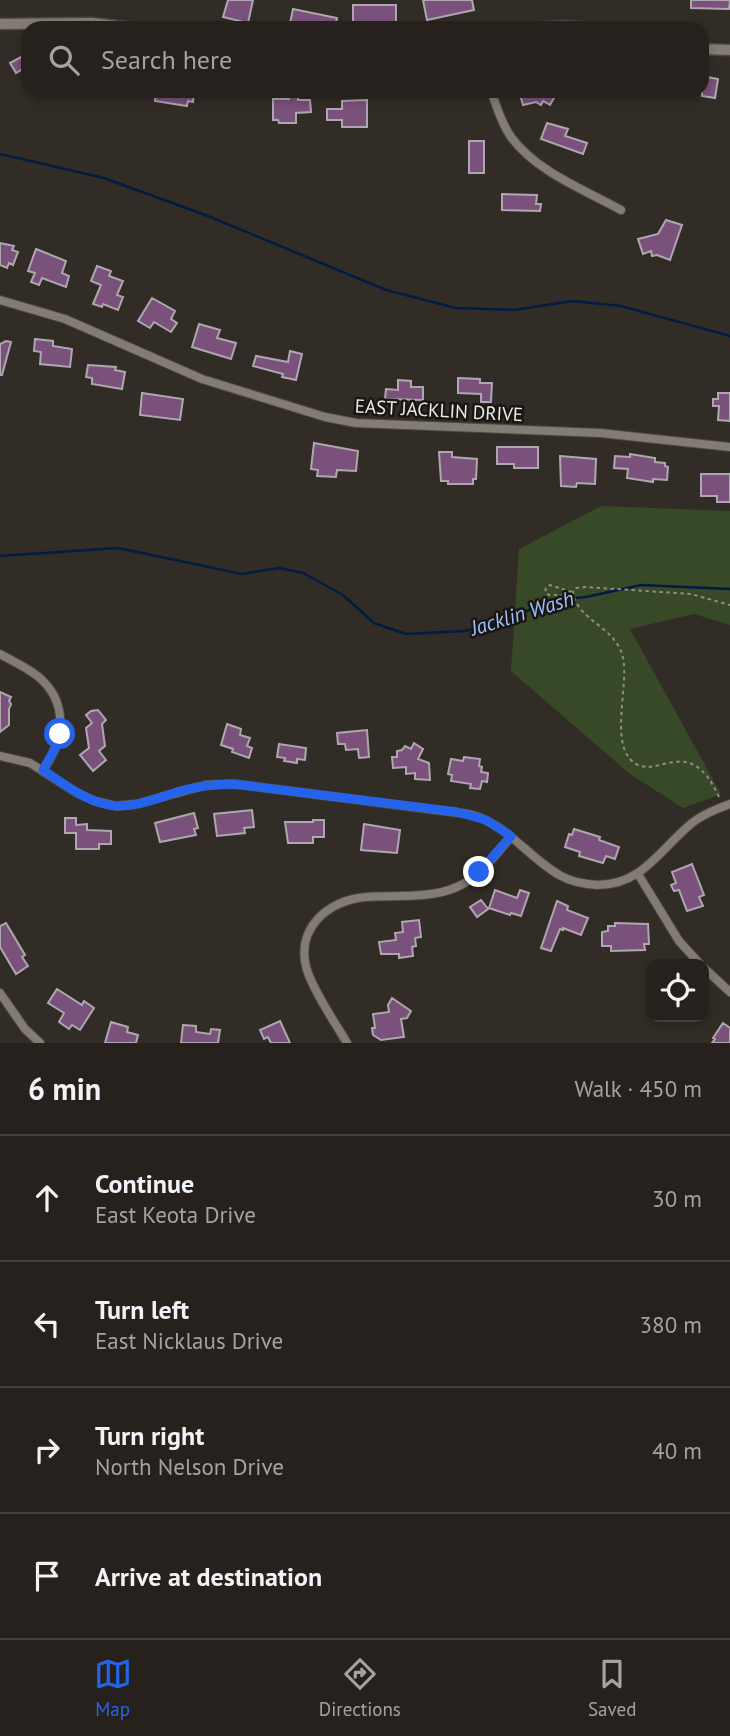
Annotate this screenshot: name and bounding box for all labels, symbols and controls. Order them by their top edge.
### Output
search box [21,21,709,98]
icon: search [45,41,83,79]
text: Search here [101,43,232,76]
street label: EAST JACKLIN DRIVE [354,394,524,426]
water label: Jacklin Wash [465,584,577,642]
route start [44,718,75,749]
route end [463,856,494,887]
map controls [646,959,709,1022]
button: locate [646,959,709,1022]
text: 6 min [28,1069,101,1108]
text: Walk · 450 m [575,1074,702,1103]
text: Continue [95,1167,194,1200]
icon: ahead [28,1179,66,1217]
text: 30 m [652,1184,702,1213]
text: East Keota Drive [95,1200,256,1229]
text: Turn left [95,1293,189,1326]
icon: left [28,1305,66,1343]
text: 380 m [640,1310,702,1339]
text: East Nicklaus Drive [95,1326,283,1355]
text: Turn right [95,1419,204,1452]
icon: right [28,1431,66,1469]
text: 40 m [652,1436,702,1465]
text: North Nelson Drive [95,1452,284,1481]
icon: arrive [28,1557,66,1595]
text: Arrive at destination [95,1560,322,1593]
tab: Map [94,1655,132,1721]
tab: Directions [319,1655,401,1721]
tab: Saved [588,1655,636,1721]

